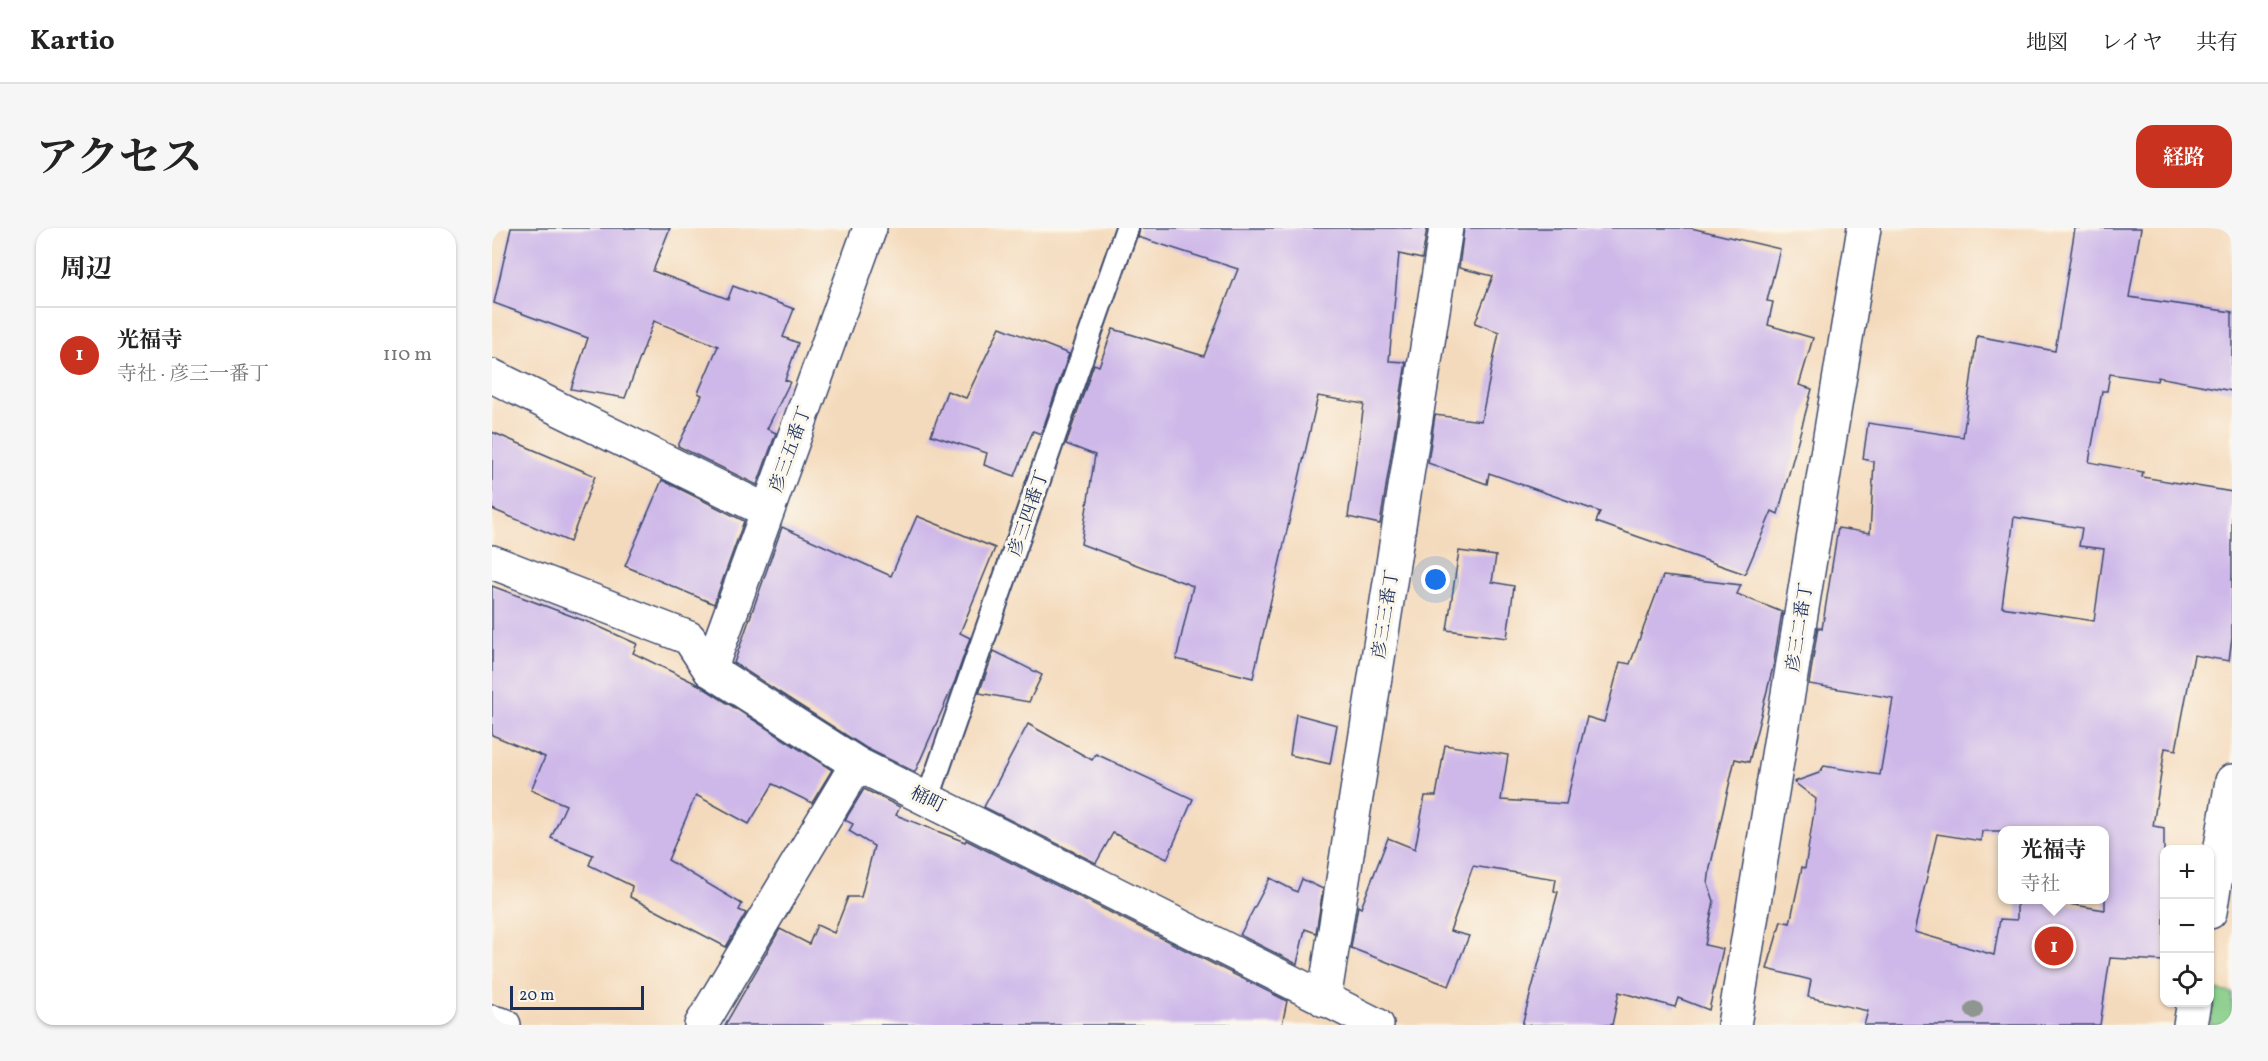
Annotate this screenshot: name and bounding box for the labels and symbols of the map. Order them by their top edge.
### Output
street label: 彦三五番丁 [764,403,819,496]
street label: 彦三四番丁 [1003,467,1056,560]
your location [1421,565,1450,594]
street label: 彦三三番丁 [1367,568,1406,661]
street label: 彦三二番丁 [1781,581,1820,674]
street label: 桶町 [906,781,949,819]
pin: 1 [2034,924,2074,968]
scale bar [510,983,644,1010]

